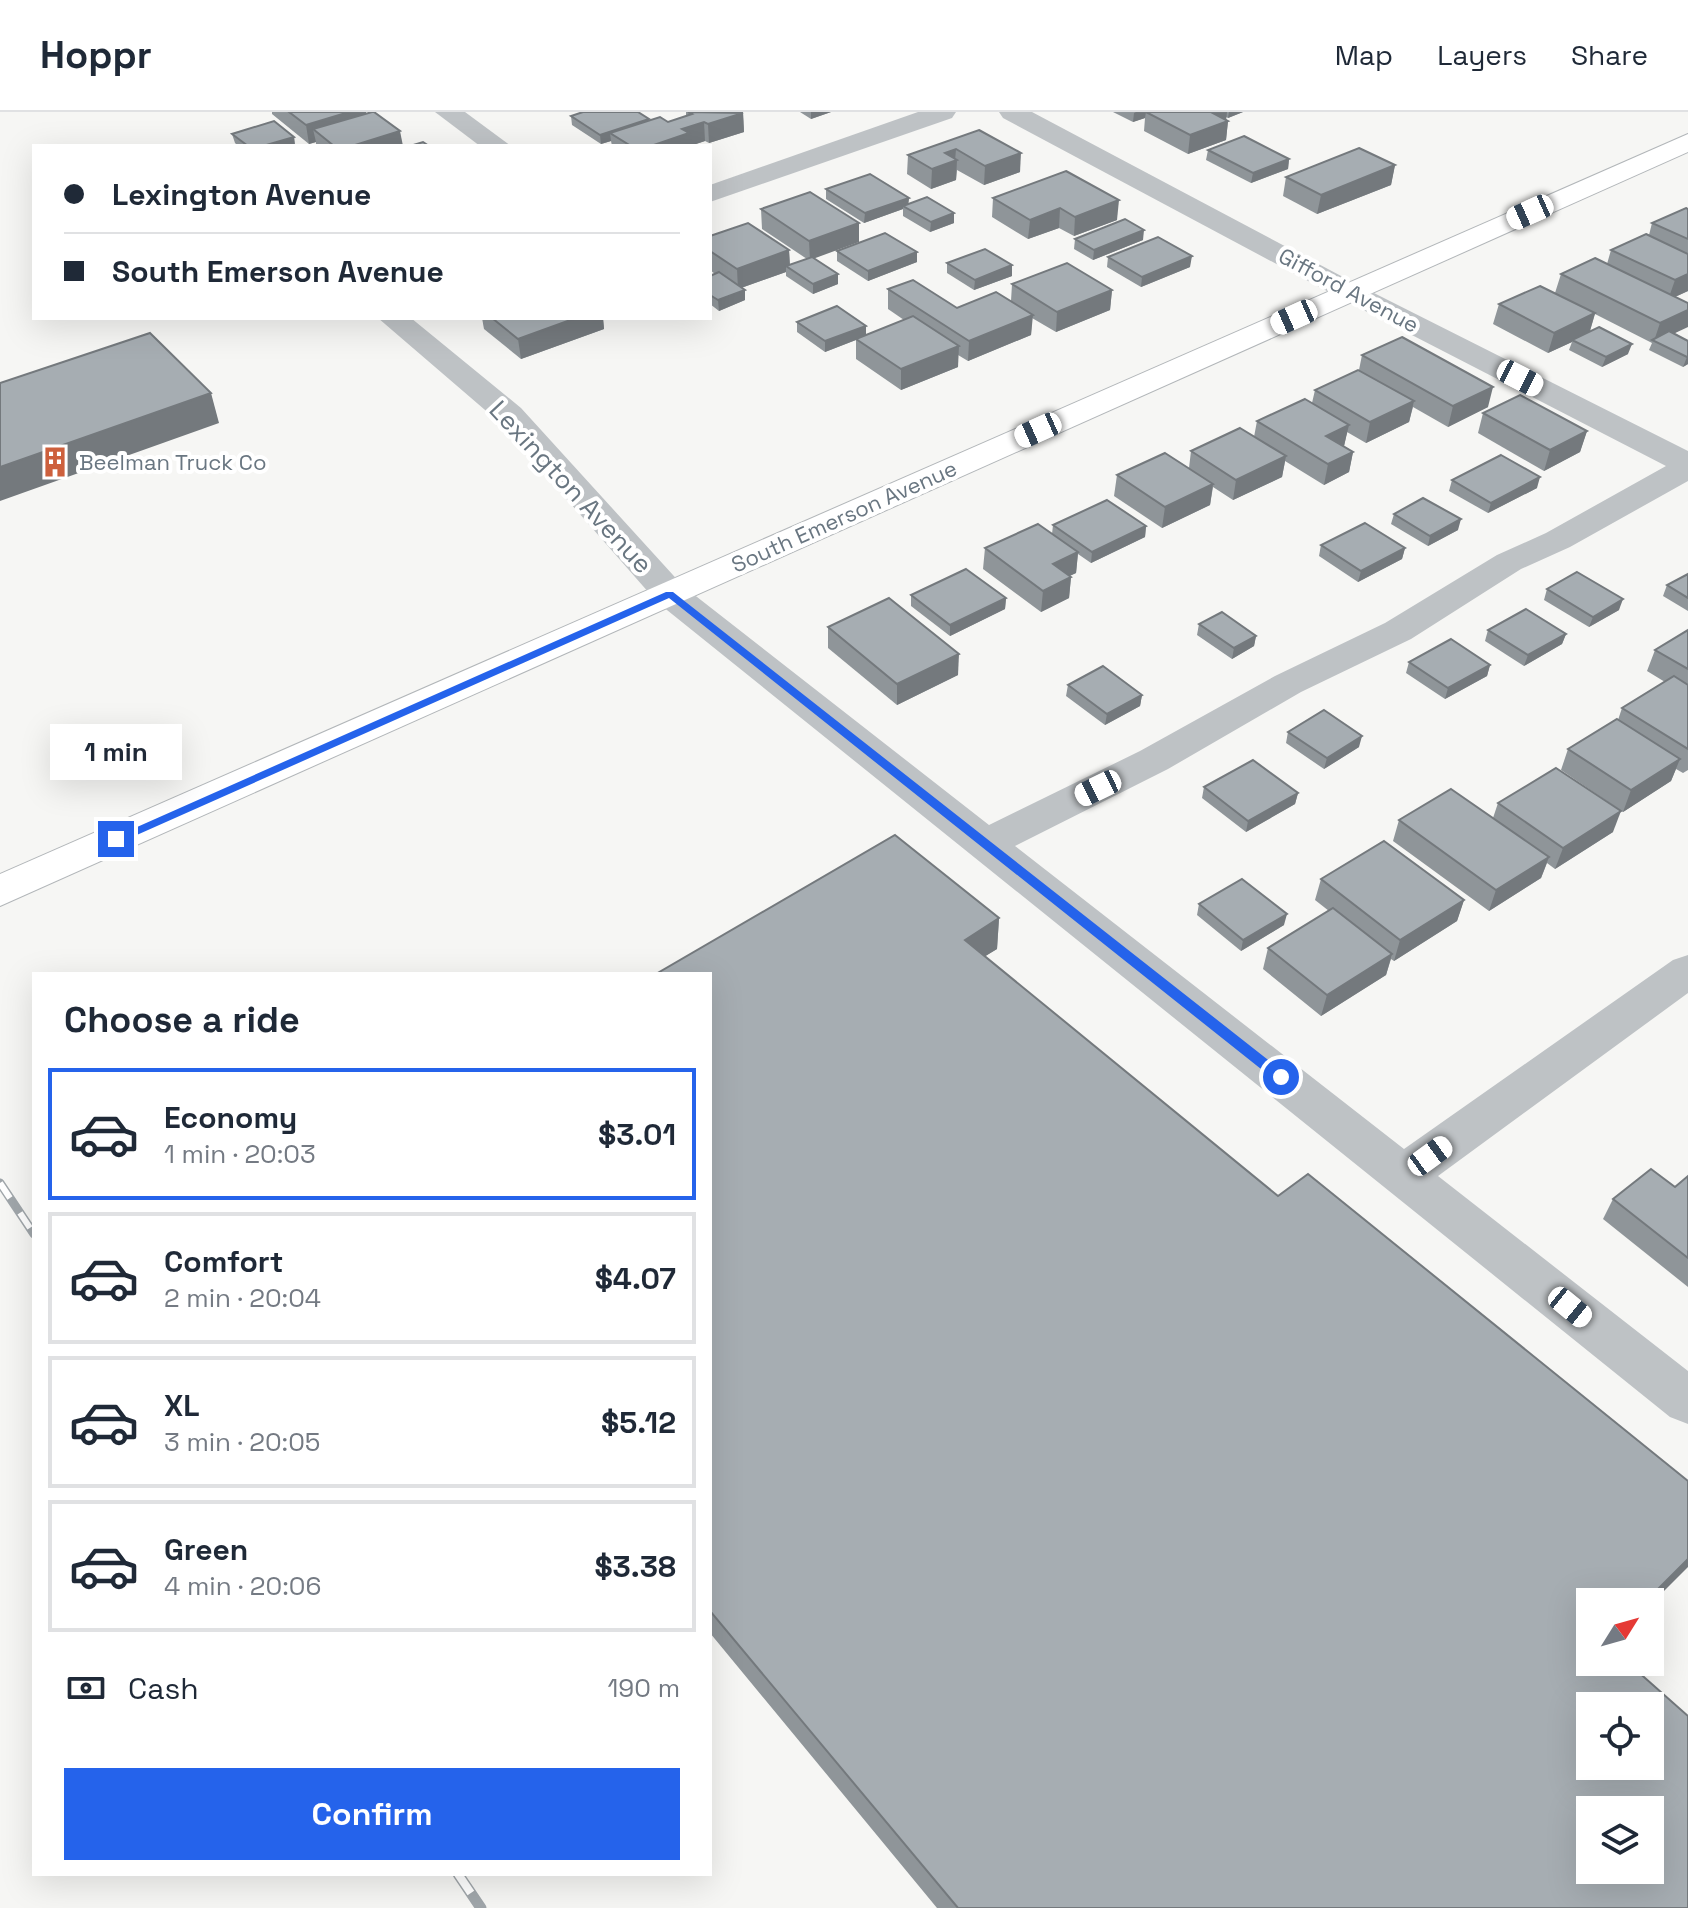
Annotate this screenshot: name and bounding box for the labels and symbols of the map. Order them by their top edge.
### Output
car [1503,191,1557,233]
street label: Gifford Avenue [1274,241,1424,339]
car [1267,296,1321,338]
car [1493,356,1547,400]
street label: Lexington Avenue [482,393,660,581]
car [1011,409,1065,451]
building icon: Beelman Truck Co [38,445,72,479]
place label: Beelman Truck Co [79,448,267,476]
street label: South Emerson Avenue [727,454,961,578]
callout: 1 min [50,723,182,779]
car [1071,767,1125,809]
route end [98,821,134,857]
route start [1263,1059,1299,1095]
car [1404,1132,1456,1180]
car [1544,1283,1596,1331]
north arrow [1576,1588,1664,1676]

